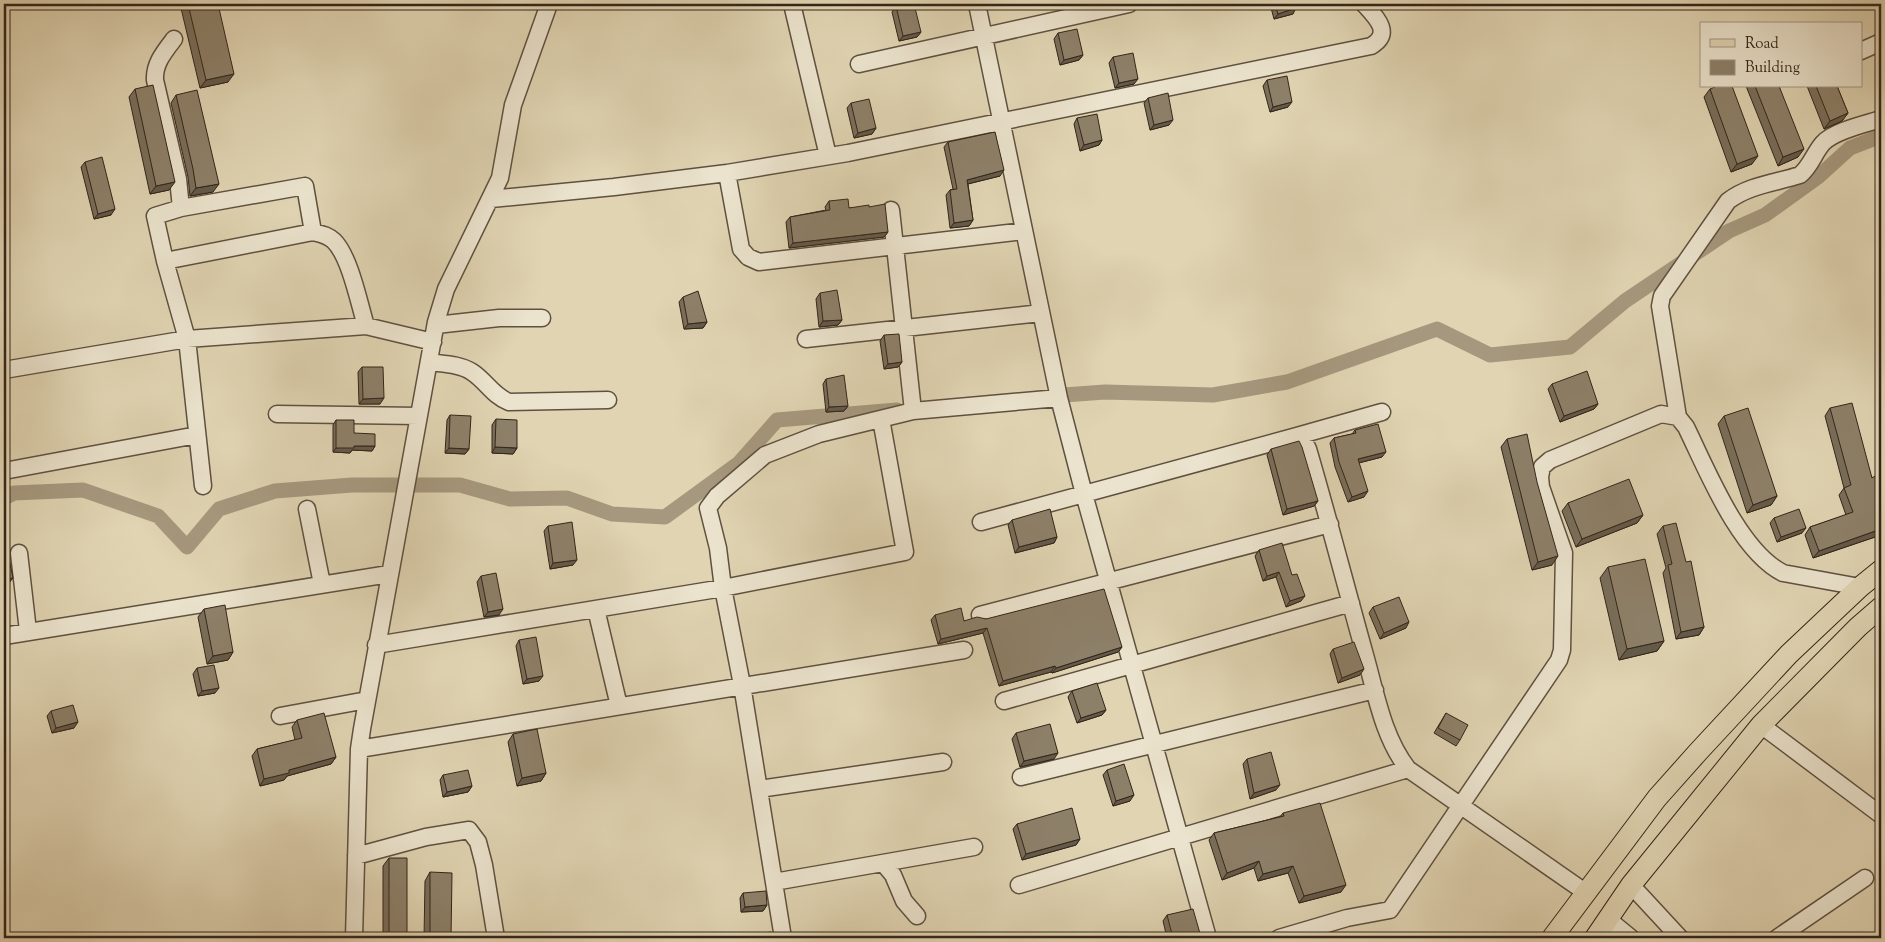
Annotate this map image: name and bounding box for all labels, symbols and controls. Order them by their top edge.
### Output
legend [1700,22,1862,88]
text: Road [1745,34,1779,55]
text: Building [1745,58,1800,79]

